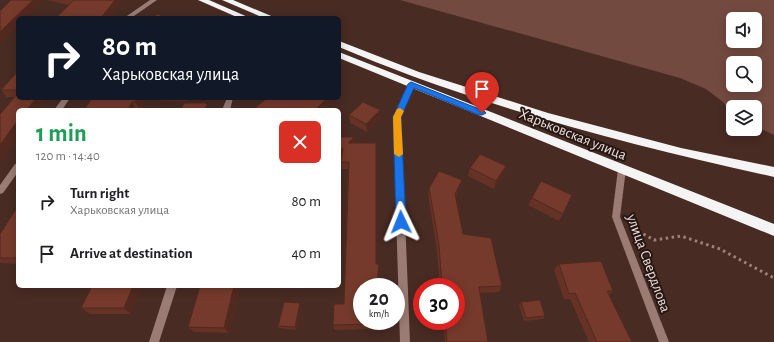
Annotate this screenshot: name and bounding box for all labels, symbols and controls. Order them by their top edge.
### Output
map controls [726,12,762,136]
button: sound [726,12,762,48]
icon: right [36,32,88,84]
text: 80 m [102,33,157,61]
button: search [726,56,762,92]
text: Харьковская улица [102,66,239,84]
pin [465,72,499,113]
icon: arrive [471,78,493,100]
button: layers [726,100,762,136]
street label: Харьковская улица [517,106,629,163]
button: close [279,121,321,163]
text: 1 min [36,122,87,146]
text: 120 m · 14:40 [36,150,100,163]
text: Turn right [70,186,129,201]
icon: right [36,191,58,213]
text: 80 m [291,194,321,209]
position arrow [380,201,422,243]
text: Харьковская улица [70,204,169,217]
street label: улица Свердлова [623,211,673,314]
icon: arrive [36,243,58,265]
text: Arrive at destination [70,246,193,261]
text: 40 m [291,246,321,261]
speed limit sign: 30 [413,278,465,330]
text: 20 [369,289,389,309]
text: km/h [369,309,389,319]

